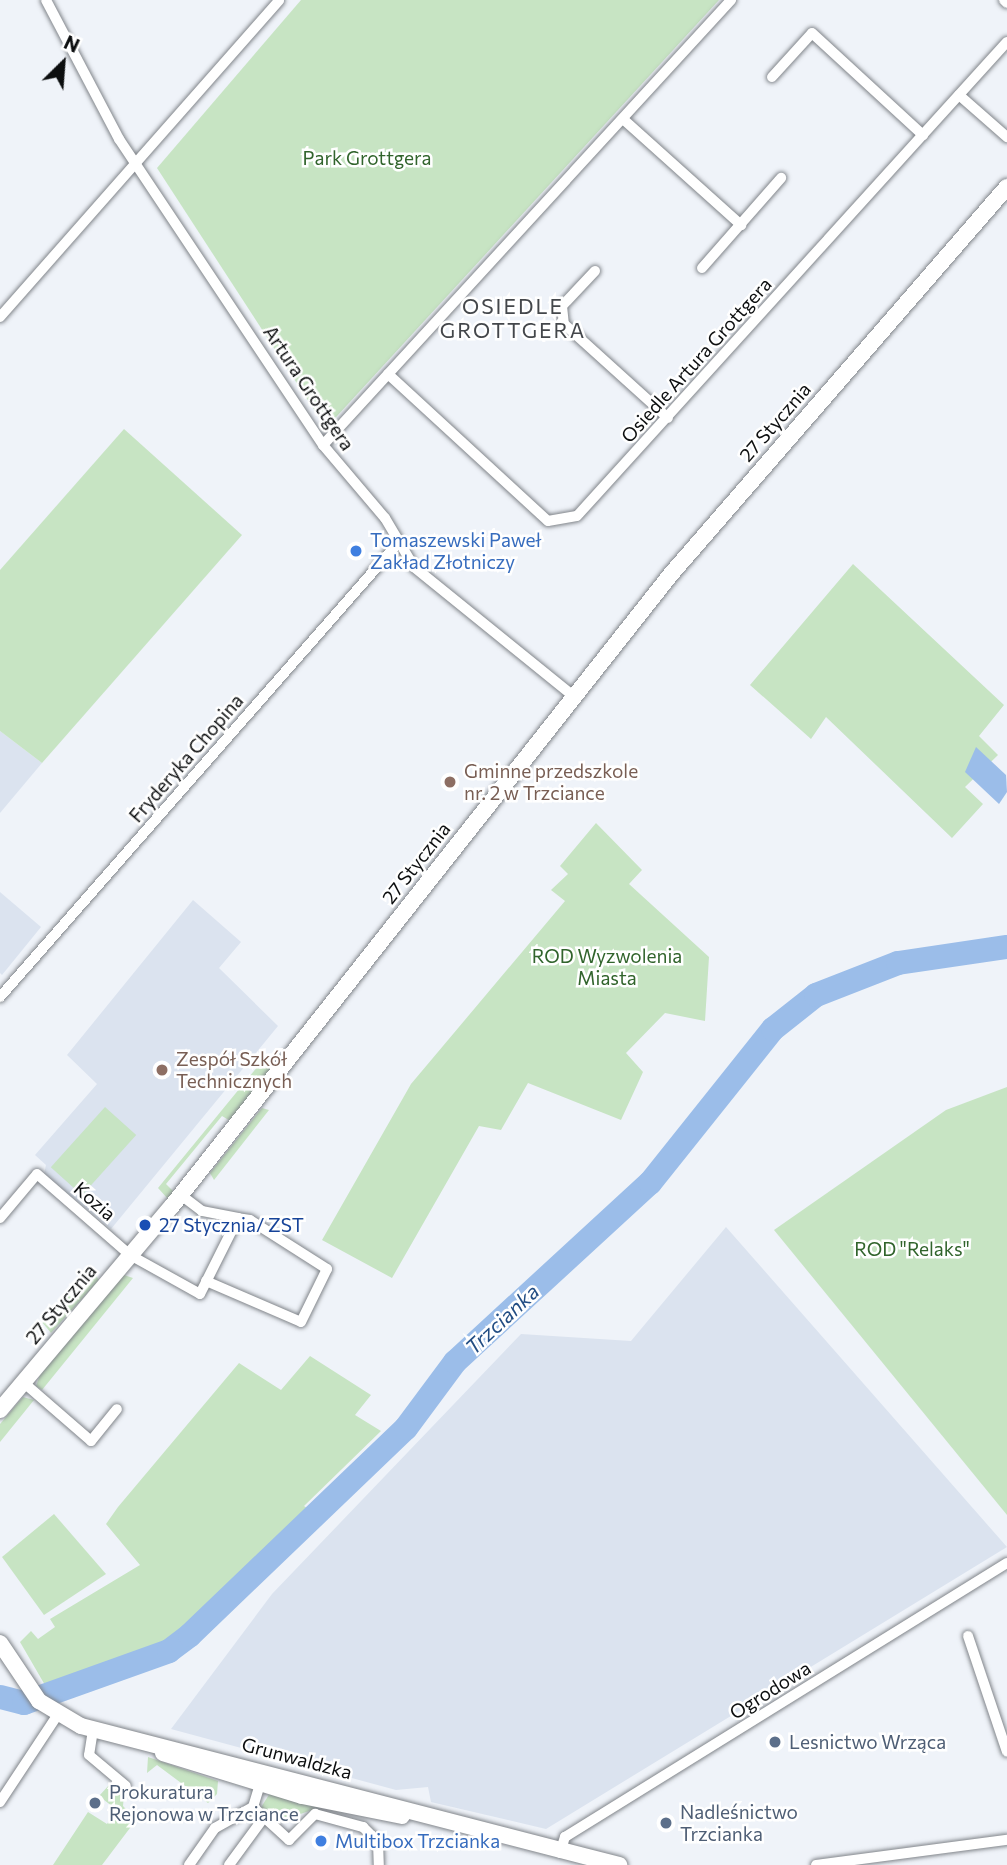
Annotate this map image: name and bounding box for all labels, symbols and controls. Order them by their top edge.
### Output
north arrow [28,28,98,98]
text: N [61,30,83,57]
park label: Park Grottgera [303,147,431,169]
street label: Osiedle Artura Grottgera [616,273,776,447]
district label: OSIEDLE GROTTGERA [441,293,585,343]
street label: Artura Grottgera [259,321,359,455]
street label: 27 Stycznia [735,378,815,466]
place label: Tomaszewski Paweł Zakład Złotniczy [370,529,541,573]
marker: Tomaszewski Paweł Zakład Złotniczy [348,543,364,559]
street label: Fryderyka Chopina [124,689,248,827]
place label: Gminne przedszkole nr. 2 w Trzciance [464,760,638,804]
marker: Gminne przedszkole nr. 2 w Trzciance [442,774,458,790]
street label: 27 Stycznia [377,818,455,908]
park label: ROD Wyzwolenia Miasta [532,945,682,989]
place label: Zespół Szkół Technicznych [176,1048,292,1092]
marker: Zespół Szkół Technicznych [154,1062,170,1078]
street label: Kozia [70,1177,120,1225]
place label: 27 Stycznia/ ZST [159,1214,304,1236]
marker: 27 Stycznia/ ZST [137,1217,153,1233]
park label: ROD "Relaks" [854,1238,970,1260]
street label: 27 Stycznia [21,1260,101,1348]
water label: Trzcianka [460,1279,544,1359]
street label: Ogrodowa [725,1656,815,1724]
place label: Lesnictwo Wrząca [789,1731,946,1753]
street label: Grunwaldzka [239,1732,355,1784]
marker: Lesnictwo Wrząca [767,1734,783,1750]
place label: Prokuratura Rejonowa w Trzciance [109,1781,299,1825]
marker: Prokuratura Rejonowa w Trzciance [87,1795,103,1811]
place label: Nadleśnictwo Trzcianka [680,1801,798,1845]
marker: Nadleśnictwo Trzcianka [658,1815,674,1831]
place label: Multibox Trzcianka [335,1830,500,1852]
marker: Multibox Trzcianka [313,1833,329,1849]

